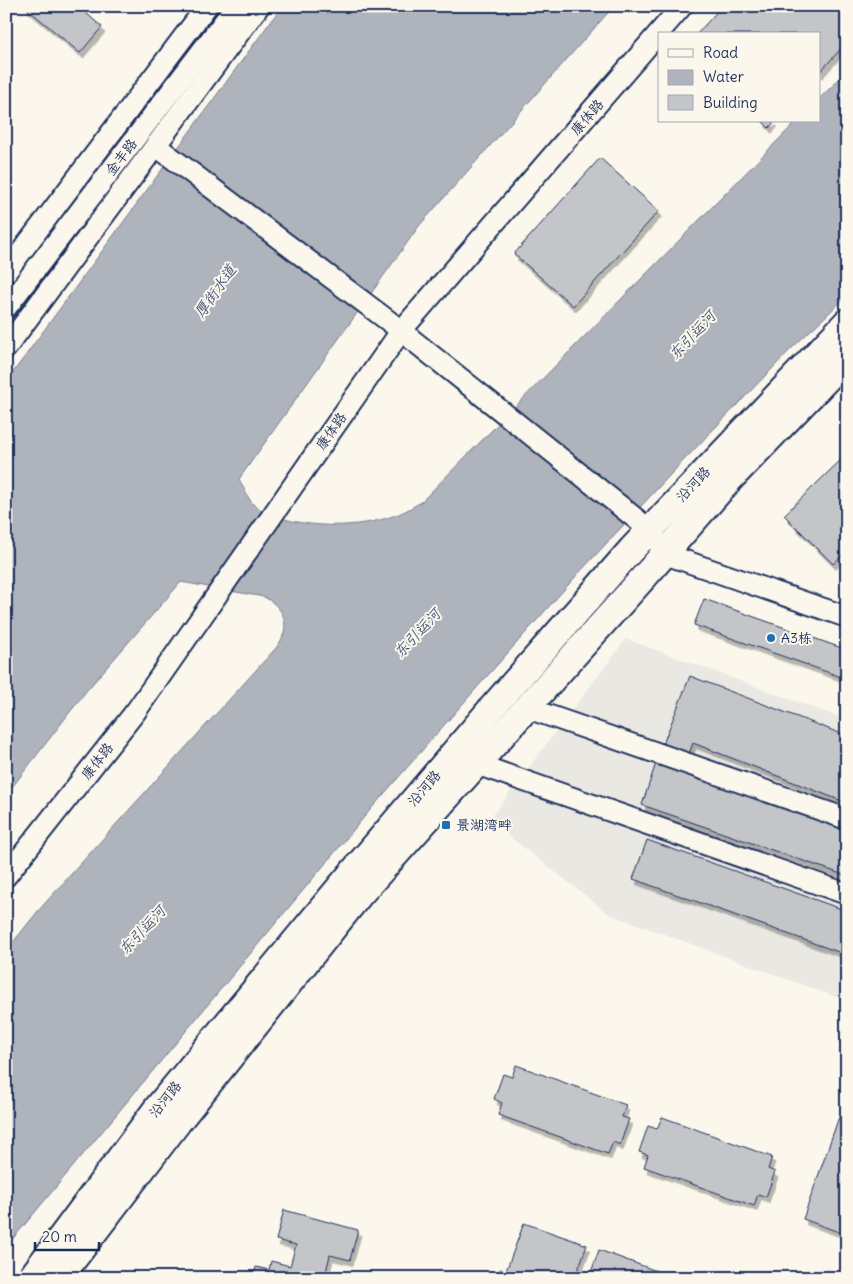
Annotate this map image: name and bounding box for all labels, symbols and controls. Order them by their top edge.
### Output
legend [658,32,820,122]
text: Road [703,43,738,62]
text: Water [703,67,744,86]
text: Building [703,93,758,112]
street label: 康体路 [566,95,608,139]
street label: 金丰路 [101,135,141,179]
water label: 厚街水道 [190,259,241,321]
water label: 东引运河 [665,304,721,363]
street label: 康体路 [312,409,350,453]
street label: 沿河路 [672,463,714,505]
water label: 东引运河 [390,602,446,661]
place label: A3栋 [781,629,812,647]
marker: A3栋 [765,632,777,644]
street label: 康体路 [77,739,117,783]
street label: 沿河路 [403,766,445,810]
place label: 景湖湾畔 [456,816,512,834]
marker: 景湖湾畔 [440,819,452,831]
water label: 东引运河 [115,899,171,958]
street label: 沿河路 [145,1077,185,1121]
scale bar [35,1219,99,1251]
text: 20 m [42,1227,77,1246]

